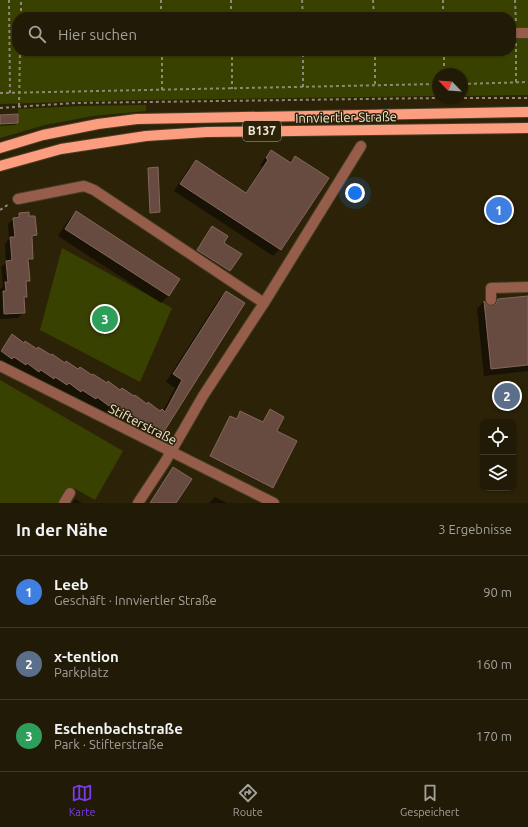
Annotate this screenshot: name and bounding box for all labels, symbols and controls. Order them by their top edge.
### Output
search box [12,12,516,56]
icon: search [26,23,48,45]
text: Hier suchen [58,26,137,43]
north arrow [432,68,468,104]
street label: Innviertler Straße [295,109,397,125]
road number: B137 [243,121,281,141]
your location [345,183,365,203]
pin: 1 [486,195,512,225]
pin: 3 [92,304,118,334]
pin: 2 [494,381,520,411]
street label: Stifterstraße [107,401,179,447]
map controls [480,419,516,491]
button: locate [480,419,516,455]
button: layers [480,455,516,491]
text: In der Nähe [16,520,108,539]
text: 3 Ergebnisse [438,522,512,536]
text: Leeb [54,576,89,593]
text: 1 [25,585,33,599]
text: 90 m [483,585,512,599]
text: Geschäft · Innviertler Straße [54,593,217,607]
text: x-tention [54,648,119,665]
text: 2 [25,657,33,671]
text: 160 m [476,657,512,671]
text: Parkplatz [54,665,109,679]
text: Eschenbachstraße [54,720,183,737]
text: 3 [25,729,33,743]
text: 170 m [476,729,512,743]
text: Park · Stifterstraße [54,737,164,751]
tab: Karte [69,782,96,818]
tab: Route [233,782,263,818]
tab: Gespeichert [400,782,459,818]

